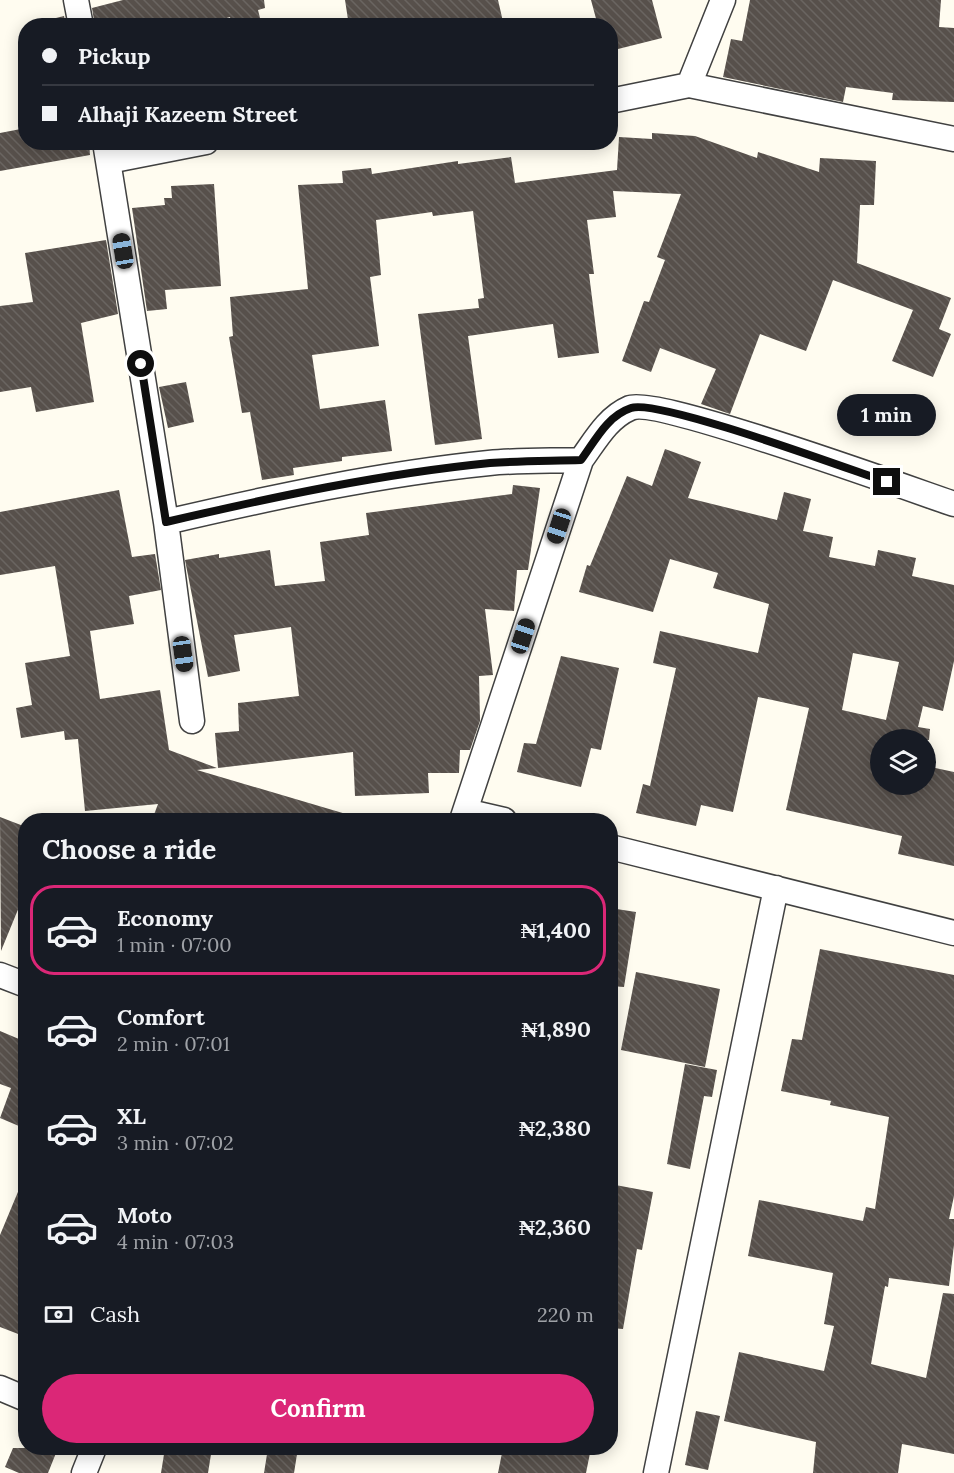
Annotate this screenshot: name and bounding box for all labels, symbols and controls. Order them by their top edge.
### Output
text: Pickup [78,42,151,70]
text: Alhaji Kazeem Street [78,100,298,128]
car [111,232,135,270]
route start [127,350,154,377]
callout: 1 min [838,395,936,437]
text: 1 min [861,402,912,427]
route end [873,468,900,495]
car [545,506,573,546]
car [509,616,537,656]
car [172,635,194,673]
map controls [870,729,936,795]
button: layers [870,729,936,795]
text: Choose a ride [42,832,216,866]
icon: car [45,903,99,957]
text: Economy [117,904,213,932]
text: ₦1,400 [521,916,591,944]
text: 1 min · 07:00 [117,932,232,957]
icon: car [45,1002,99,1056]
text: Comfort [117,1003,205,1031]
text: ₦1,890 [521,1015,591,1043]
text: 2 min · 07:01 [117,1031,230,1056]
icon: car [45,1101,99,1155]
text: XL [117,1102,146,1130]
text: ₦2,380 [519,1114,591,1142]
text: 3 min · 07:02 [117,1130,234,1155]
icon: car [45,1200,99,1254]
text: Moto [117,1201,172,1229]
text: ₦2,360 [519,1213,591,1241]
text: 4 min · 07:03 [117,1229,234,1254]
icon: cash [42,1298,75,1331]
text: Cash [90,1300,140,1328]
text: 220 m [537,1302,594,1327]
button: Confirm [42,1374,594,1443]

